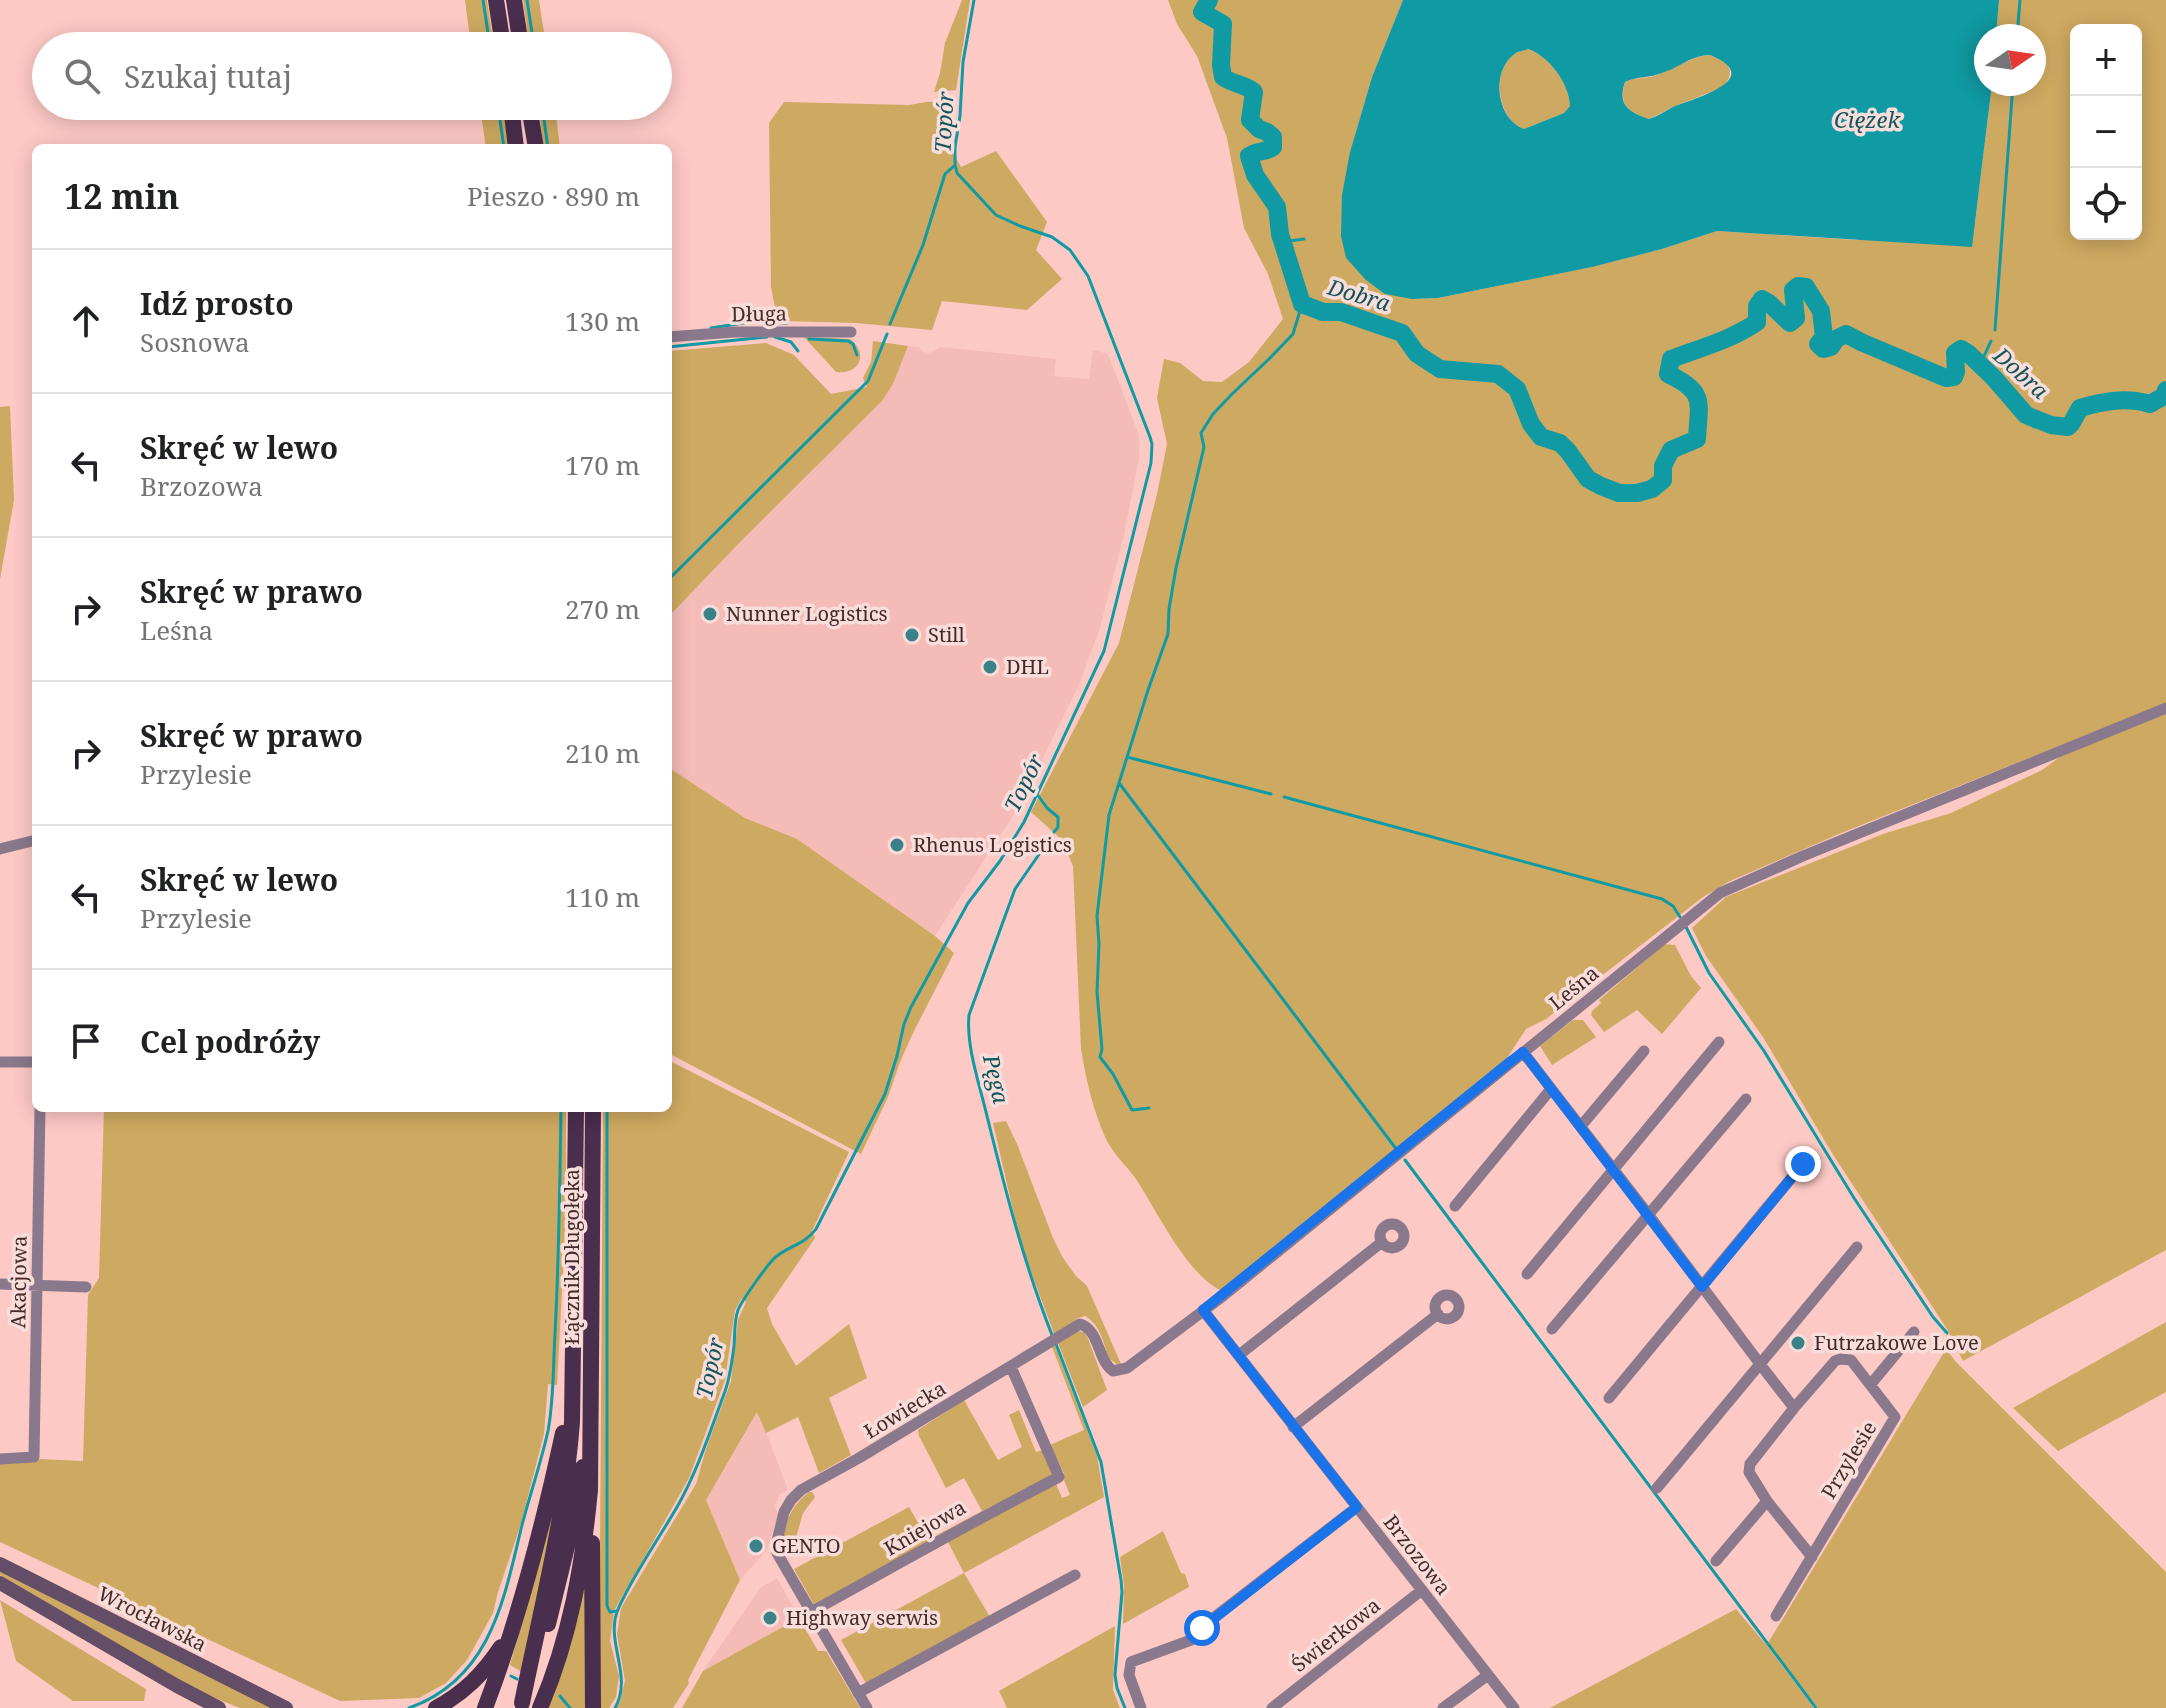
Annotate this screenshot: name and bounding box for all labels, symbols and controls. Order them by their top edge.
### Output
north arrow [1974,24,2046,96]
map controls [2070,24,2142,240]
button: + [2070,24,2142,96]
search box [32,32,672,120]
icon: search [60,54,104,98]
text: Szukaj tutaj [124,56,292,97]
water label: Topór [926,90,960,153]
button: − [2070,96,2142,168]
water label: Ciężek [1834,104,1901,134]
button: locate [2070,168,2142,240]
text: 12 min [64,173,179,219]
text: Pieszo · 890 m [467,178,640,214]
water label: Dobra [1324,271,1394,317]
text: Idź prosto [140,283,294,324]
icon: ahead [64,299,108,343]
street label: Długa [731,300,787,327]
text: 130 m [565,303,640,339]
text: Sosnowa [140,324,250,360]
water label: Dobra [1987,339,2056,405]
text: Skręć w lewo [140,427,338,468]
icon: left [64,443,108,487]
text: 170 m [565,447,640,483]
text: Brzozowa [140,468,263,504]
text: Skręć w prawo [140,571,363,612]
icon: right [64,587,108,631]
text: 270 m [565,591,640,627]
place label: Nunner Logistics [726,600,888,627]
marker: Nunner Logistics [701,605,719,623]
text: Leśna [140,612,213,648]
place label: Still [928,621,965,648]
marker: Still [903,626,921,644]
place label: DHL [1006,653,1049,680]
marker: DHL [981,658,999,676]
text: Skręć w prawo [140,715,363,756]
icon: right [64,731,108,775]
text: 210 m [565,735,640,771]
water label: Topór [996,748,1050,817]
text: Przylesie [140,756,252,792]
place label: Rhenus Logistics [913,831,1072,858]
marker: Rhenus Logistics [888,836,906,854]
text: Skręć w lewo [140,859,338,900]
icon: left [64,875,108,919]
text: 110 m [565,879,640,915]
text: Przylesie [140,900,252,936]
street label: Leśna [1543,959,1604,1016]
icon: arrive [64,1019,108,1063]
text: Cel podróży [140,1021,320,1062]
water label: Pęga [977,1050,1017,1106]
route end [1785,1146,1821,1182]
street label: Łącznik Długołęka [558,1169,585,1345]
street label: Akacjowa [4,1235,33,1329]
place label: Futrzakowe Love [1814,1329,1979,1356]
water label: Topór [688,1334,730,1401]
marker: Futrzakowe Love [1789,1334,1807,1352]
street label: Łowiecka [859,1375,951,1445]
street label: Przylesie [1815,1416,1882,1504]
street label: Kniejowa [879,1493,970,1562]
street label: Brzozowa [1378,1509,1457,1600]
place label: GENTO [772,1532,841,1559]
marker: GENTO [747,1537,765,1555]
street label: Wrocławska [93,1580,211,1658]
street label: Świerkowa [1286,1591,1386,1678]
place label: Highway serwis [786,1604,938,1631]
marker: Highway serwis [761,1609,779,1627]
route start [1184,1610,1220,1646]

